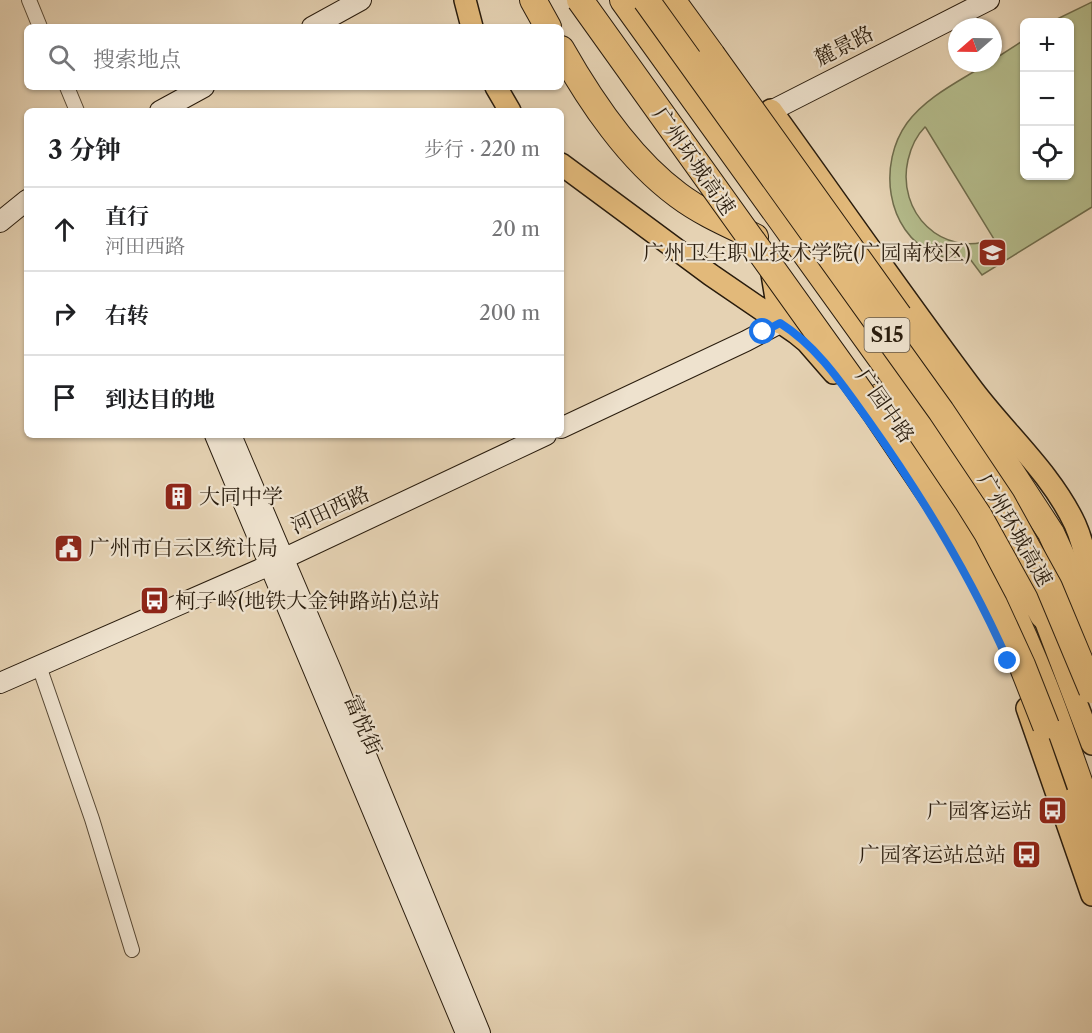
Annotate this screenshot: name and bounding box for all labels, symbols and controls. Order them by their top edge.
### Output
north arrow [948,18,1002,72]
map controls [1020,18,1074,180]
button: + [1020,18,1074,72]
street label: 麓景路 [810,20,878,71]
search box [24,24,564,90]
icon: search [45,41,78,74]
text: 搜索地点 [93,46,181,73]
button: − [1020,72,1074,126]
street label: 广州环城高速 [648,102,741,219]
button: locate [1020,126,1074,180]
text: 3 分钟 [48,134,121,166]
text: 步行 · 220 m [424,137,540,161]
text: 直行 [105,203,149,230]
icon: ahead [48,213,81,246]
text: 20 m [492,217,540,241]
text: 河田西路 [105,234,185,258]
school or university icon: 广州卫生职业技术学院(广园南校区) [976,237,1008,269]
place label: 广州卫生职业技术学院(广园南校区) [643,240,971,265]
icon: right [48,297,81,330]
text: 200 m [479,301,540,325]
text: 右转 [105,302,149,329]
route start [749,318,775,344]
road number: S15 [864,318,910,352]
street label: 广园中路 [851,364,920,447]
icon: arrive [48,381,81,414]
text: 到达目的地 [105,386,215,413]
street label: 广州环城高速 [973,469,1058,591]
street label: 河田西路 [286,480,373,539]
building icon: 大同中学 [162,481,194,513]
place label: 大同中学 [199,484,283,509]
public building icon: 广州市白云区统计局 [52,532,84,564]
place label: 广州市白云区统计局 [89,535,278,560]
bus stop icon: 柯子岭(地铁大金钟路站)总站 [138,585,170,617]
place label: 柯子岭(地铁大金钟路站)总站 [175,588,440,613]
route end [994,647,1020,673]
street label: 富悦街 [340,691,387,759]
bus stop icon: 广园客运站 [1037,795,1069,827]
place label: 广园客运站 [927,798,1032,823]
bus stop icon: 广园客运站总站 [1011,839,1043,871]
place label: 广园客运站总站 [859,842,1006,867]

